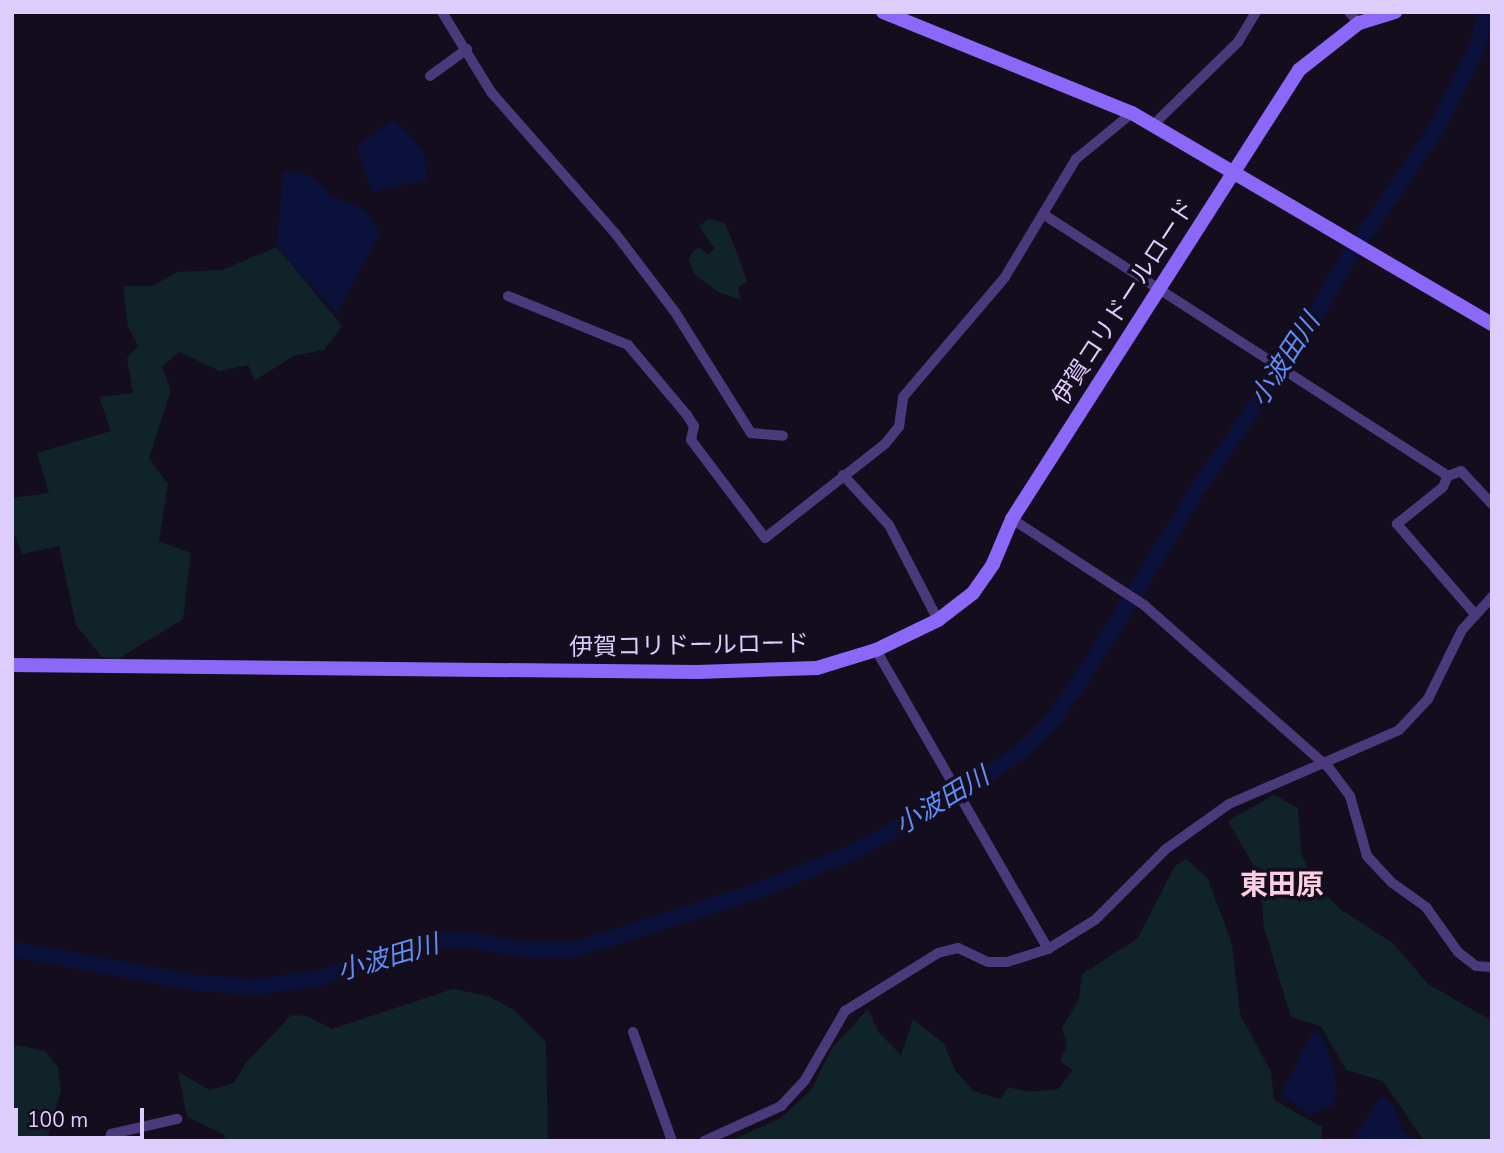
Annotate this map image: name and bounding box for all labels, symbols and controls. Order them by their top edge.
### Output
street label: 伊賀コリドールロード [1047,194,1201,410]
water label: 小波田川 [1244,308,1326,412]
street label: 伊賀コリドールロード [569,630,809,662]
water label: 小波田川 [889,761,995,841]
district label: 東田原 [1240,868,1324,902]
water label: 小波田川 [334,929,442,987]
scale bar [18,1094,147,1138]
text: 100 m [27,1106,88,1134]

